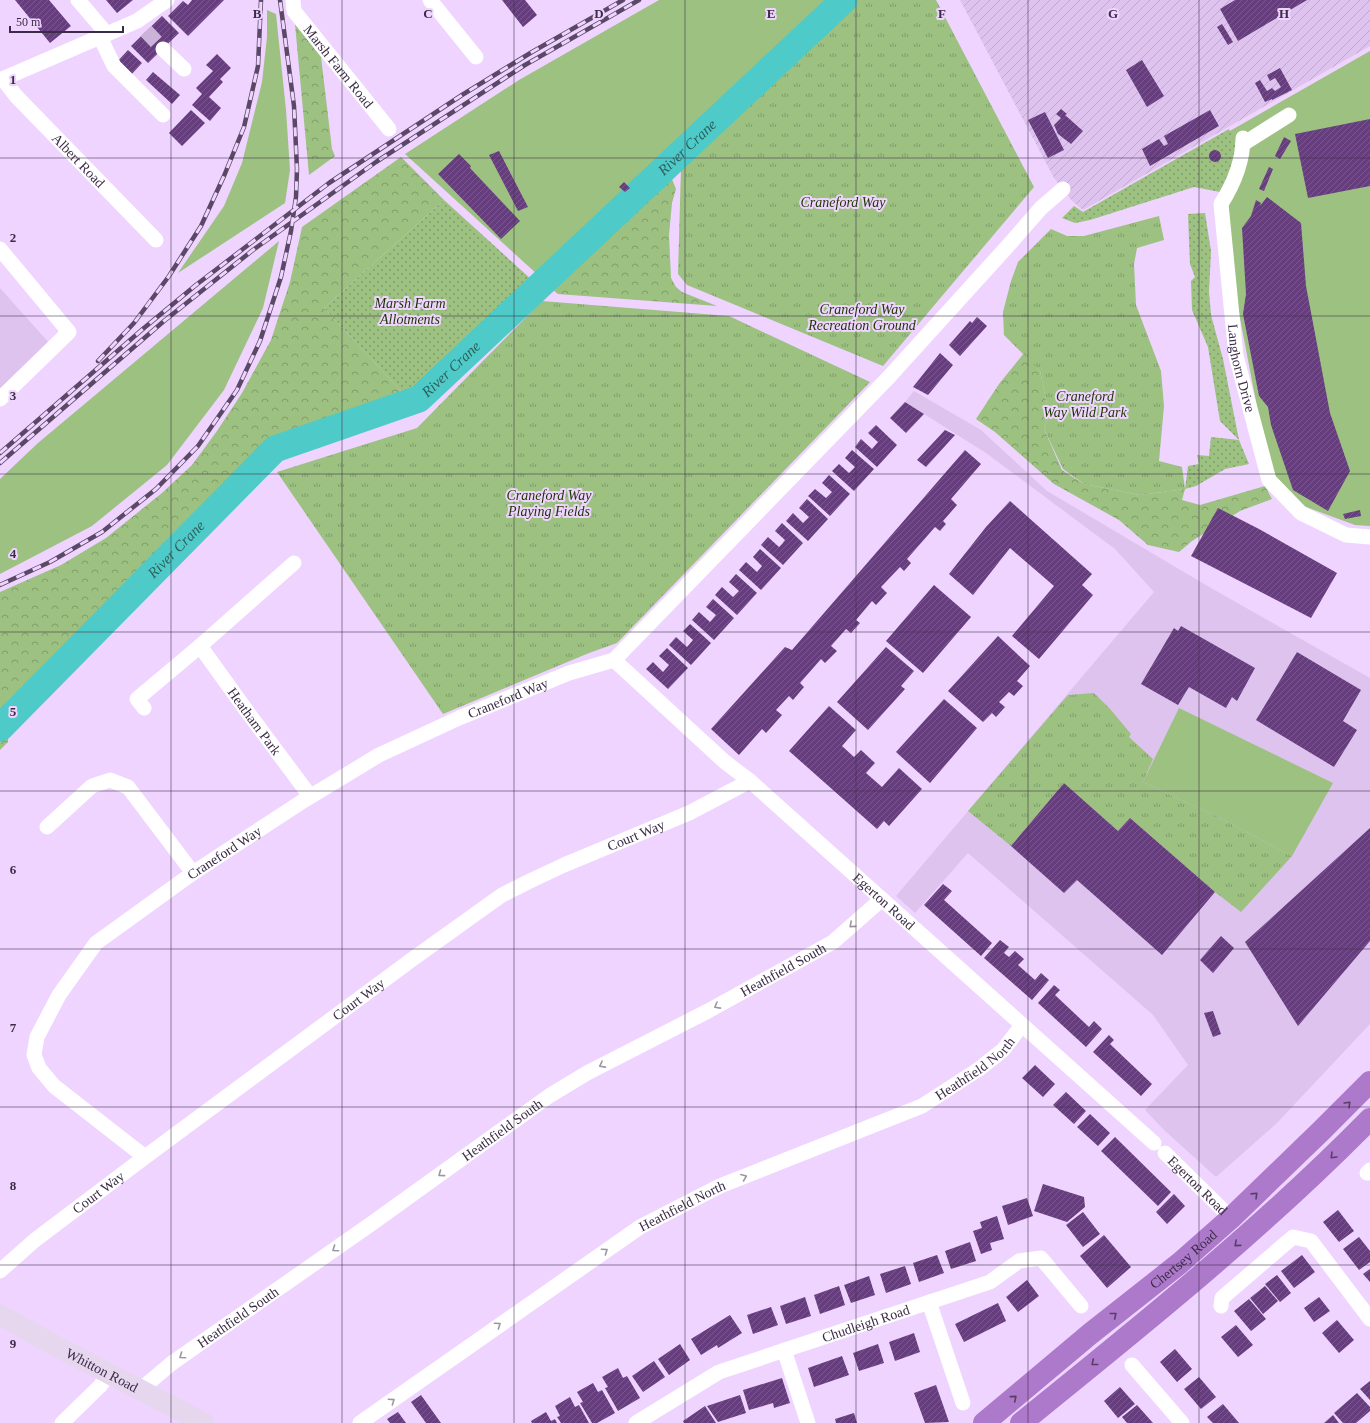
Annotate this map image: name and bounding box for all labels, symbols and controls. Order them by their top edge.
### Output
text: B [253,6,262,21]
text: C [423,6,433,21]
text: D [594,6,604,21]
text: E [767,6,775,21]
text: F [938,6,946,21]
text: G [1108,6,1118,21]
text: H [1279,6,1289,21]
scale bar [10,8,123,34]
text: 50 m [16,15,41,29]
street label: Marsh Farm Road [301,22,376,111]
text: 1 [10,72,16,87]
water label: River Crane [654,116,720,179]
street label: Albert Road [49,130,108,190]
park label: Craneford Way [801,195,886,210]
text: 2 [10,230,16,245]
park label: Marsh Farm Allotments [373,296,446,327]
park label: Craneford Way Recreation Ground [807,302,917,333]
street label: Langhorn Drive [1225,323,1258,414]
water label: River Crane [418,338,484,401]
text: 3 [10,388,17,403]
park label: Craneford Way Wild Park [1043,389,1128,420]
park label: Craneford Way Playing Fields [507,488,592,519]
water label: River Crane [144,517,208,582]
text: 4 [10,546,17,561]
street label: Craneford Way [465,675,550,721]
street label: Heatham Park [225,685,284,758]
text: 5 [10,704,17,719]
street label: Court Way [605,817,667,854]
street label: Craneford Way [184,823,264,882]
text: 6 [10,862,17,877]
street label: Egerton Road [850,870,918,932]
one-way arrow [850,920,857,927]
street label: Heathfield South [738,940,828,999]
street label: Court Way [330,975,387,1023]
one-way arrow [714,1001,721,1008]
text: 7 [10,1020,17,1035]
street label: Heathfield North [933,1034,1018,1103]
one-way arrow [599,1061,606,1068]
street label: Heathfield South [459,1096,545,1164]
one-way arrow [1343,1101,1351,1109]
one-way arrow [1330,1151,1338,1159]
street label: Egerton Road [1165,1153,1231,1218]
street label: Court Way [70,1168,127,1216]
one-way arrow [438,1169,445,1176]
one-way arrow [739,1174,747,1182]
street label: Heathfield North [636,1177,727,1234]
text: 8 [10,1178,17,1193]
one-way arrow [1250,1192,1258,1200]
street label: Chertsey Road [1147,1227,1220,1291]
one-way arrow [1234,1239,1241,1246]
one-way arrow [332,1244,339,1252]
one-way arrow [600,1249,607,1256]
street label: Heathfield South [194,1284,281,1351]
street label: Chudleigh Road [820,1302,911,1345]
one-way arrow [1109,1313,1116,1320]
one-way arrow [494,1322,501,1330]
text: 9 [10,1336,17,1351]
street label: Whitton Road [64,1345,141,1395]
one-way arrow [180,1351,187,1358]
one-way arrow [1092,1359,1099,1366]
one-way arrow [1009,1396,1016,1403]
one-way arrow [388,1398,395,1406]

